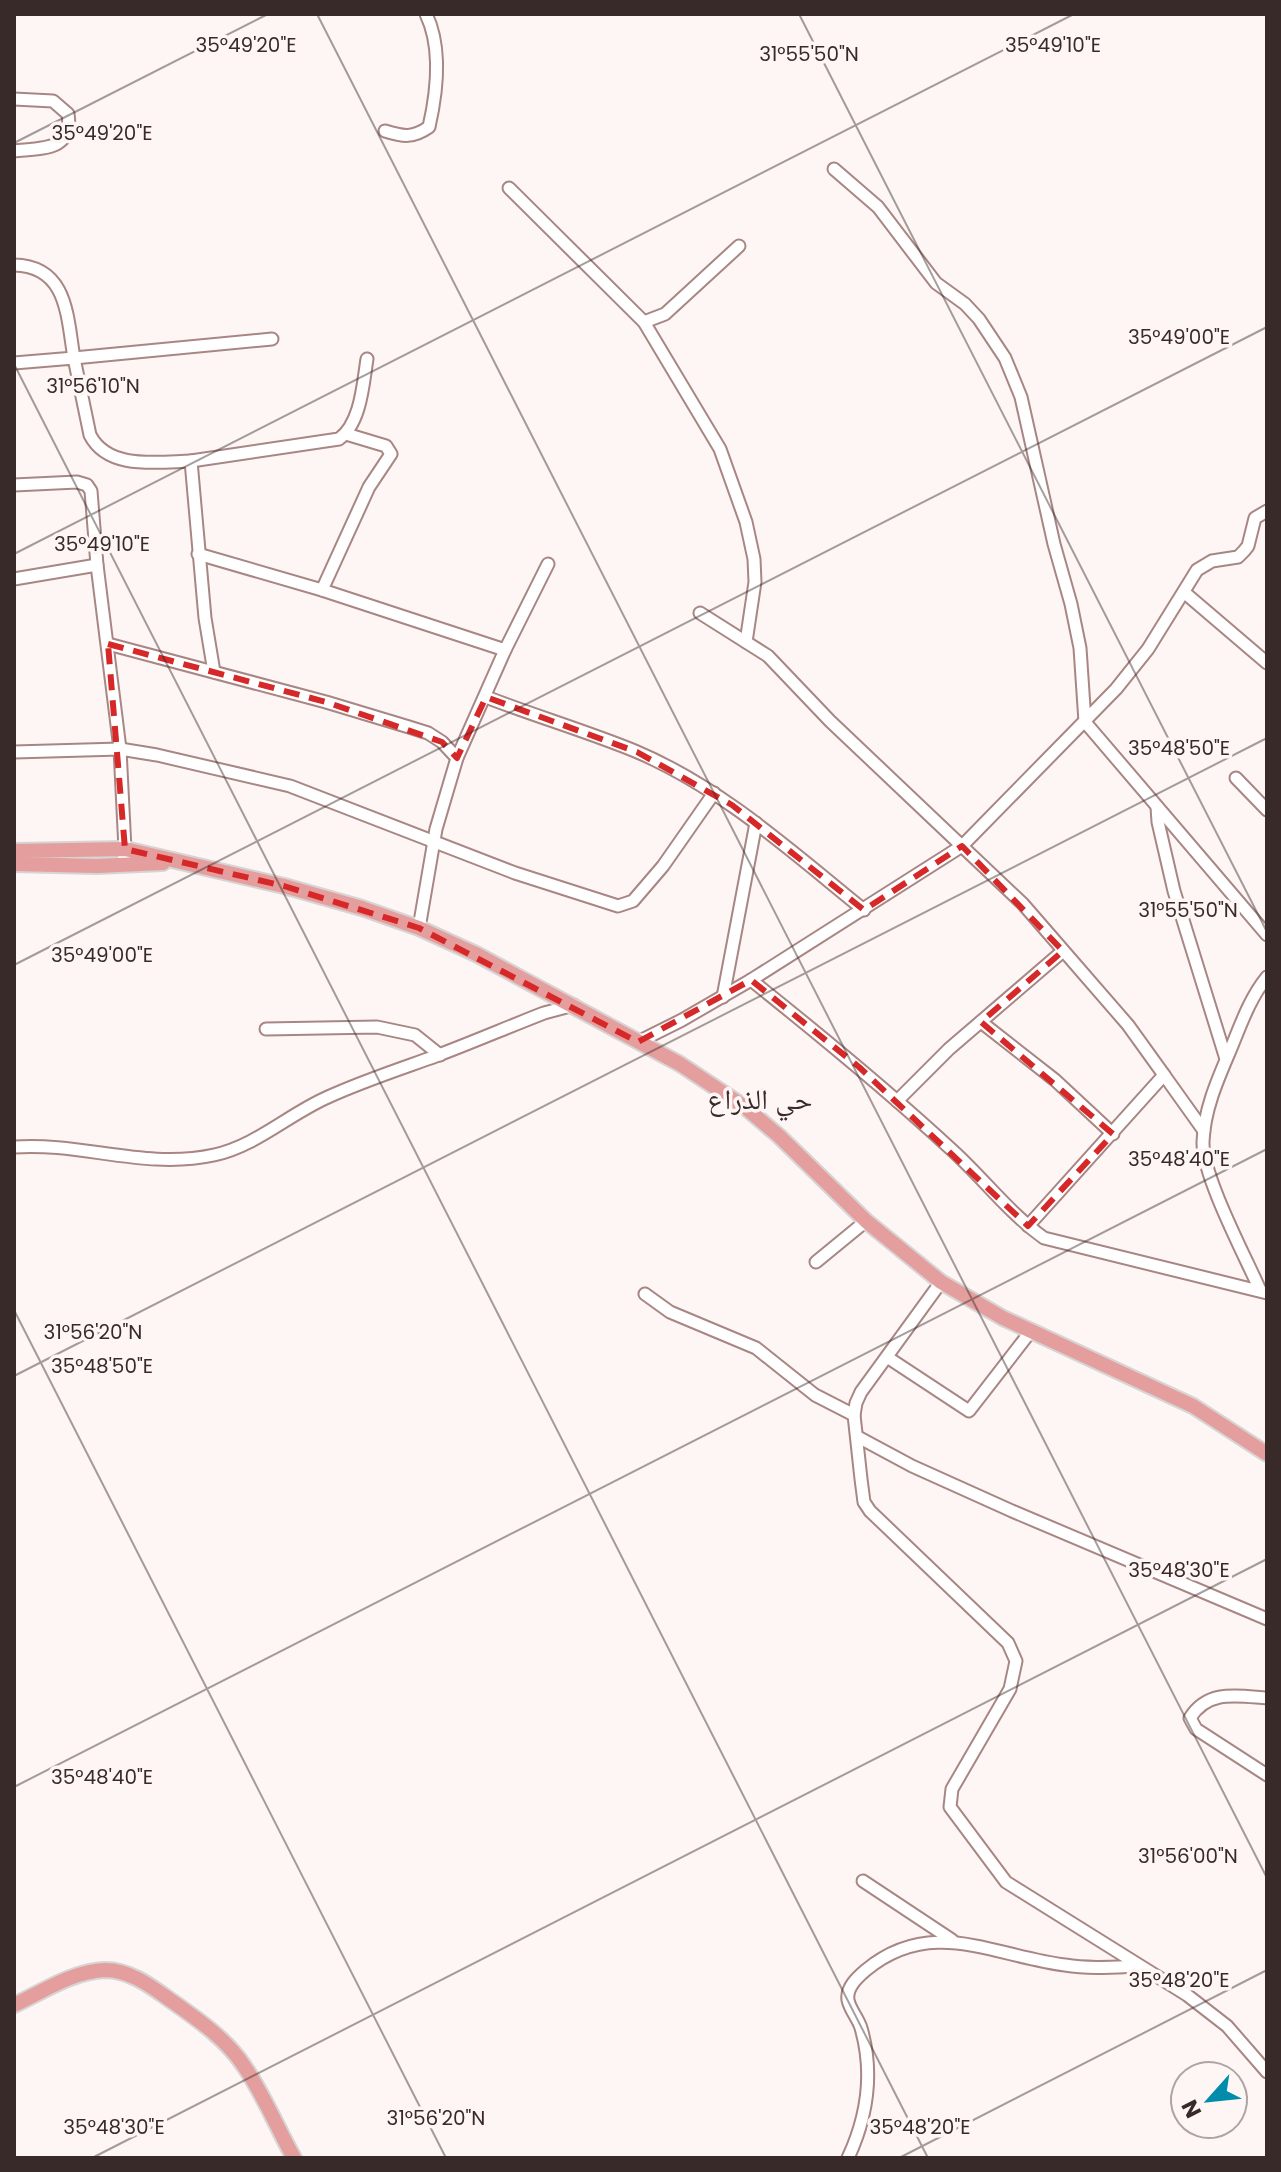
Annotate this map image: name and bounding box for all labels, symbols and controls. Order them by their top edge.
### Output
text: 35°49'20"E [195,31,297,59]
text: 35°49'10"E [1005,31,1101,59]
text: 31°55'50"N [759,40,859,68]
text: 35°49'20"E [51,119,153,147]
text: 35°49'00"E [1128,323,1230,351]
text: 31°56'10"N [46,372,140,400]
text: 35°49'10"E [54,530,150,558]
text: 35°48'50"E [1128,734,1230,762]
text: 31°55'50"N [1138,896,1238,924]
text: 35°49'00"E [51,941,153,969]
district label: حي الذراع [708,1080,812,1122]
text: 35°48'40"E [1128,1145,1230,1173]
text: 31°56'20"N [44,1318,142,1346]
text: 35°48'50"E [51,1352,153,1380]
text: 35°48'30"E [1128,1556,1230,1584]
text: 35°48'40"E [51,1763,153,1791]
text: 31°56'00"N [1138,1842,1238,1870]
text: 35°48'20"E [1128,1966,1230,1994]
north arrow [1169,2060,1249,2140]
text: N [1174,2094,1209,2123]
text: 31°56'20"N [387,2104,485,2132]
text: 35°48'30"E [63,2113,165,2141]
text: 35°48'20"E [869,2113,971,2141]

